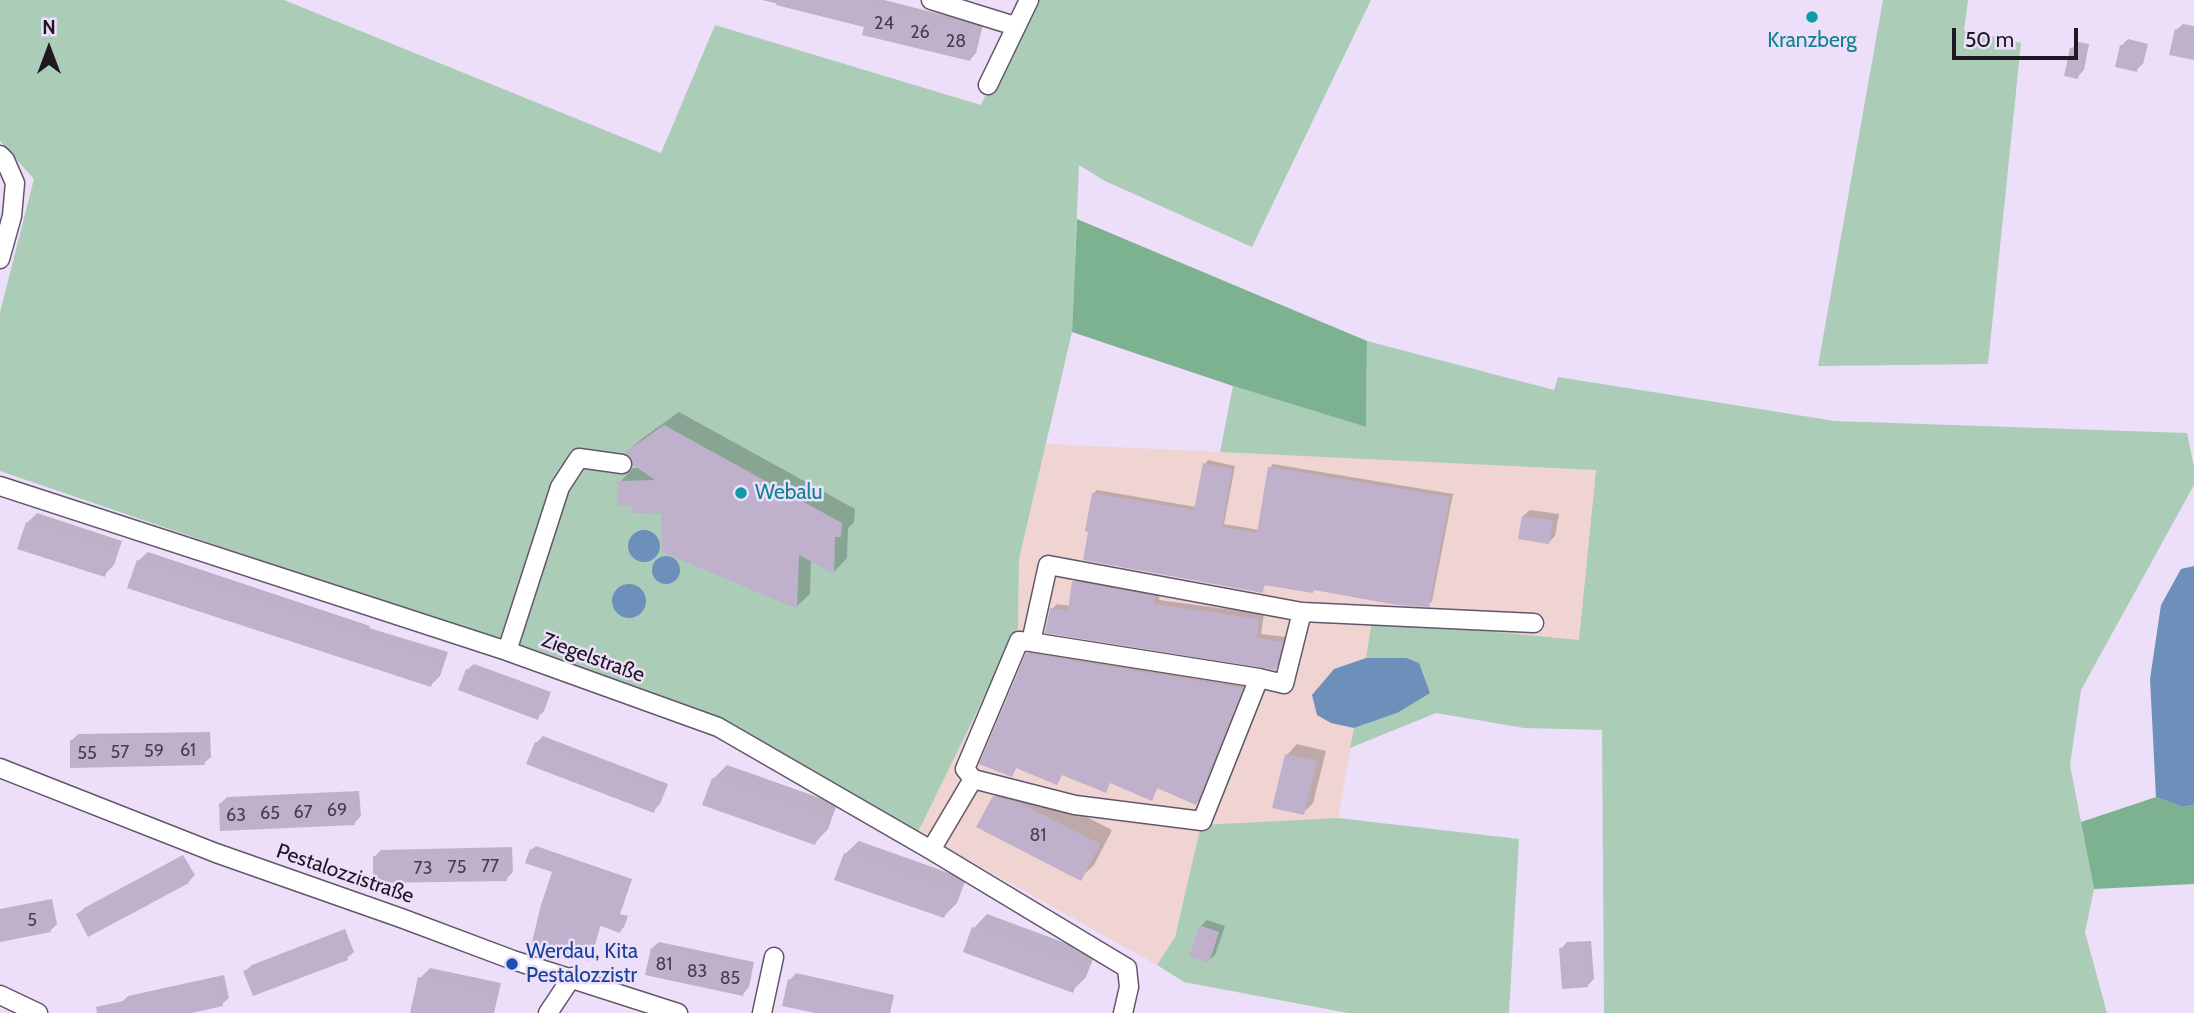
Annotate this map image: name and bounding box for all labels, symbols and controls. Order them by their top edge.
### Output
marker: Kranzberg [1804,9,1820,25]
house number: 24 [874,13,894,35]
north arrow [14,14,84,84]
scale bar [1956,14,2082,58]
text: N [42,16,56,39]
house number: 26 [910,22,930,44]
text: 50 m [1965,27,2014,52]
place label: Kranzberg [1767,28,1857,54]
house number: 28 [946,31,966,53]
place label: Webalu [755,480,822,506]
marker: Webalu [733,485,749,501]
street label: Ziegelstraße [538,628,648,688]
house number: 61 [180,740,196,762]
house number: 59 [144,741,164,763]
house number: 57 [111,742,129,764]
house number: 55 [77,743,97,765]
house number: 69 [327,800,347,822]
house number: 67 [293,802,313,824]
house number: 65 [260,803,280,825]
house number: 63 [226,805,246,827]
house number: 81 [1030,825,1046,847]
street label: Pestalozzistraße [273,839,417,909]
house number: 77 [481,856,499,878]
house number: 75 [448,857,466,879]
house number: 73 [414,858,432,880]
house number: 5 [27,910,37,932]
place label: Werdau, Kita Pestalozzistr [526,939,638,989]
house number: 81 [656,954,672,976]
marker: Werdau, Kita Pestalozzistr [504,956,520,972]
house number: 83 [687,961,707,983]
house number: 85 [720,968,740,990]

